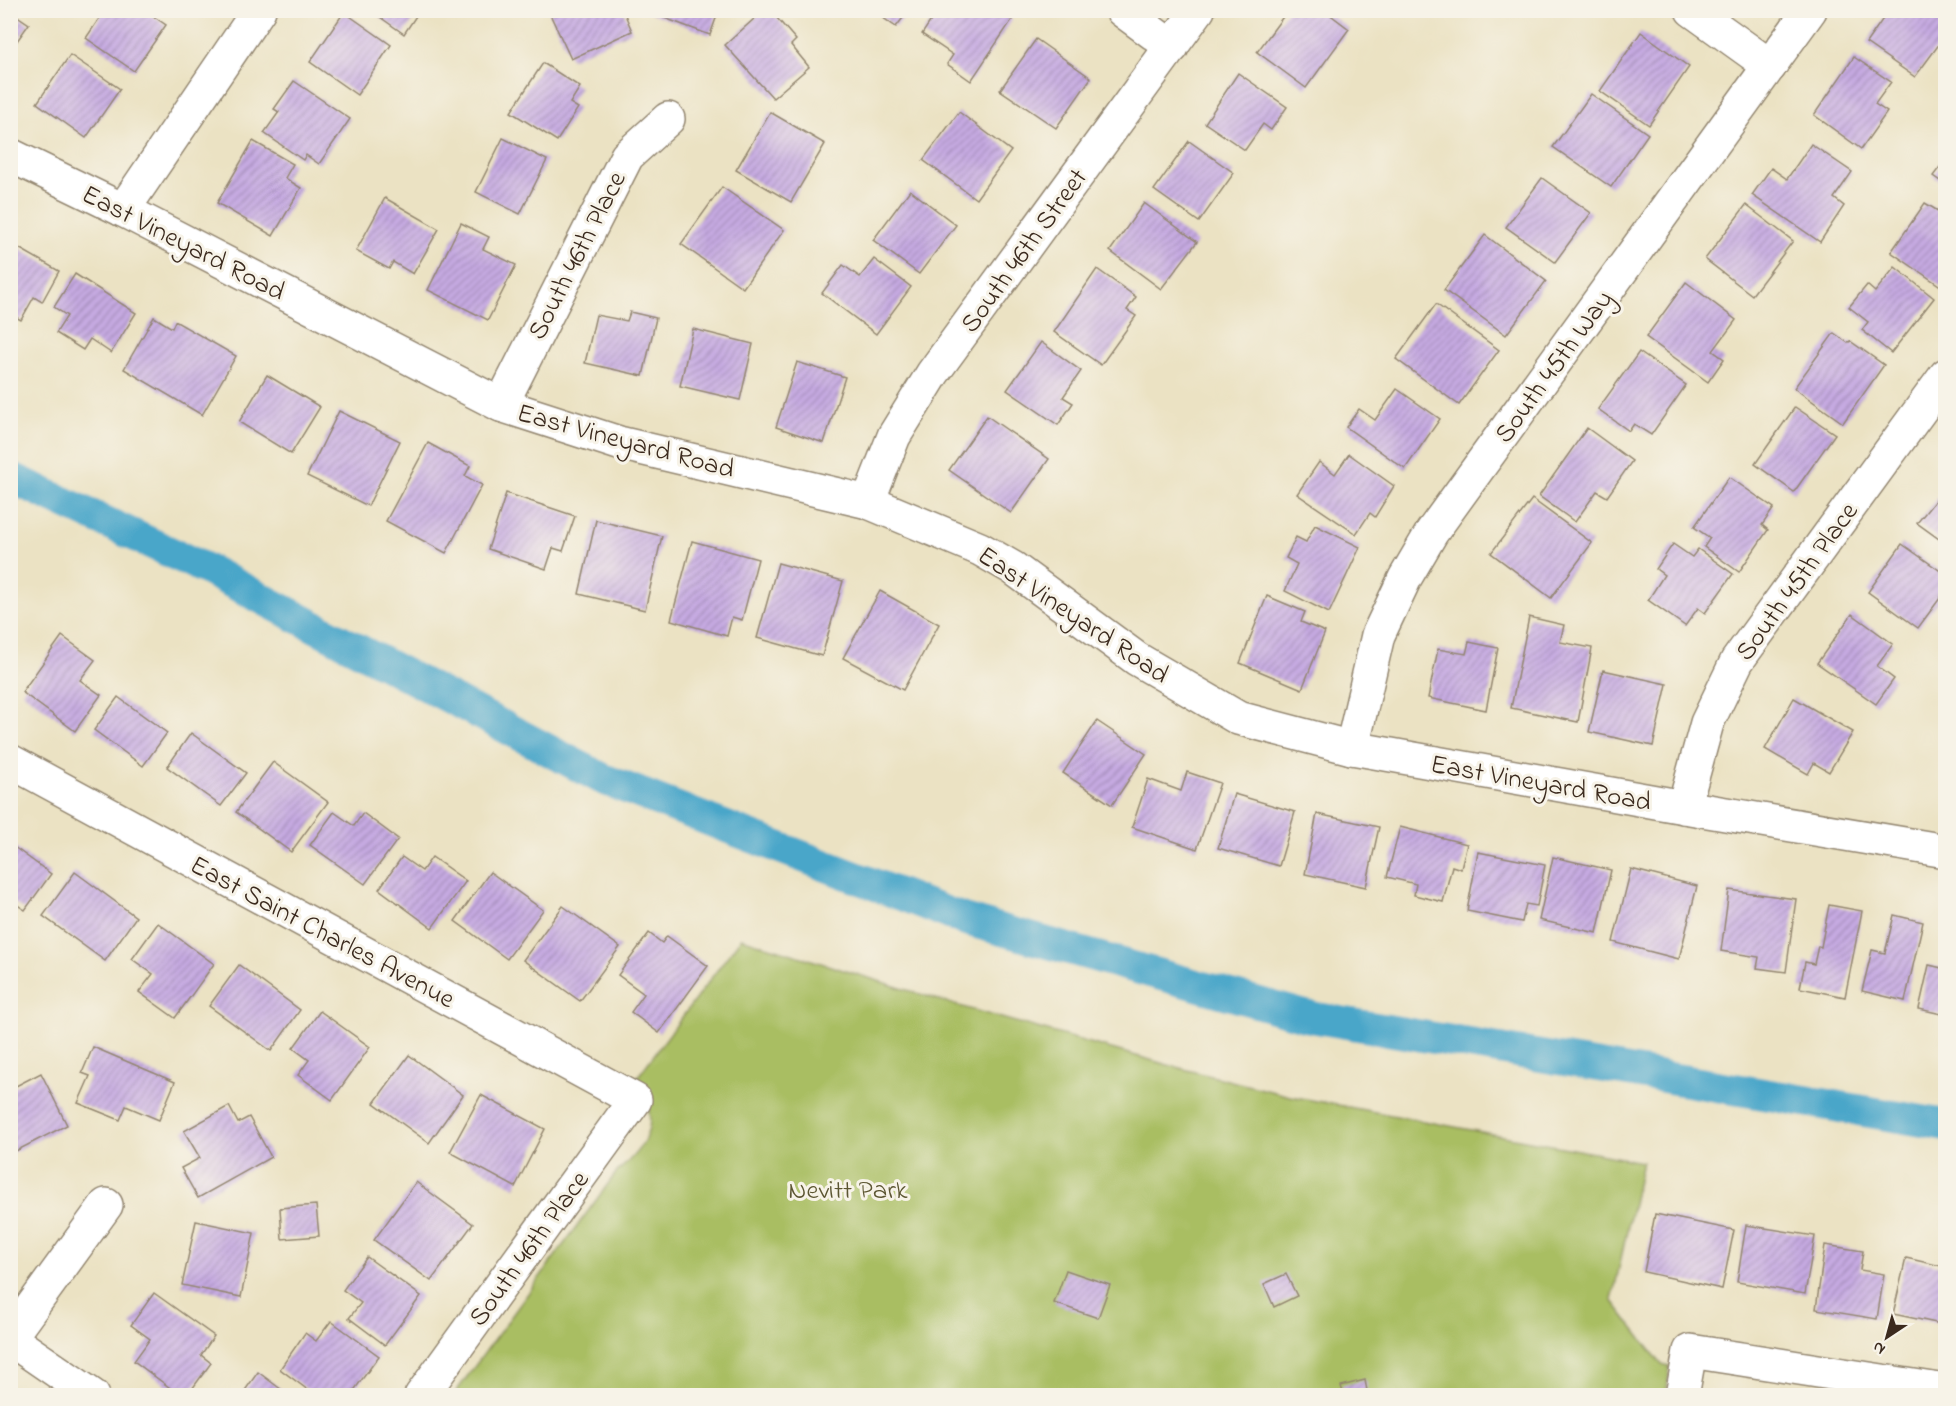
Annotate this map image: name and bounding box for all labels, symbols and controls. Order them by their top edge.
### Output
street label: South 46th Street [952,161,1098,342]
street label: South 46th Place [519,164,638,347]
street label: East Vineyard Road [74,176,291,312]
street label: South 45th Way [1486,283,1624,452]
street label: East Vineyard Road [512,395,738,490]
street label: South 45th Place [1727,494,1870,670]
street label: East Vineyard Road [969,537,1176,695]
street label: East Vineyard Road [1427,746,1654,823]
street label: East Saint Charles Avenue [182,847,462,1020]
street label: South 46th Place [460,1163,600,1335]
park label: Nevitt Park [788,1172,908,1211]
north arrow [1857,1307,1917,1367]
text: N [1868,1335,1891,1360]

